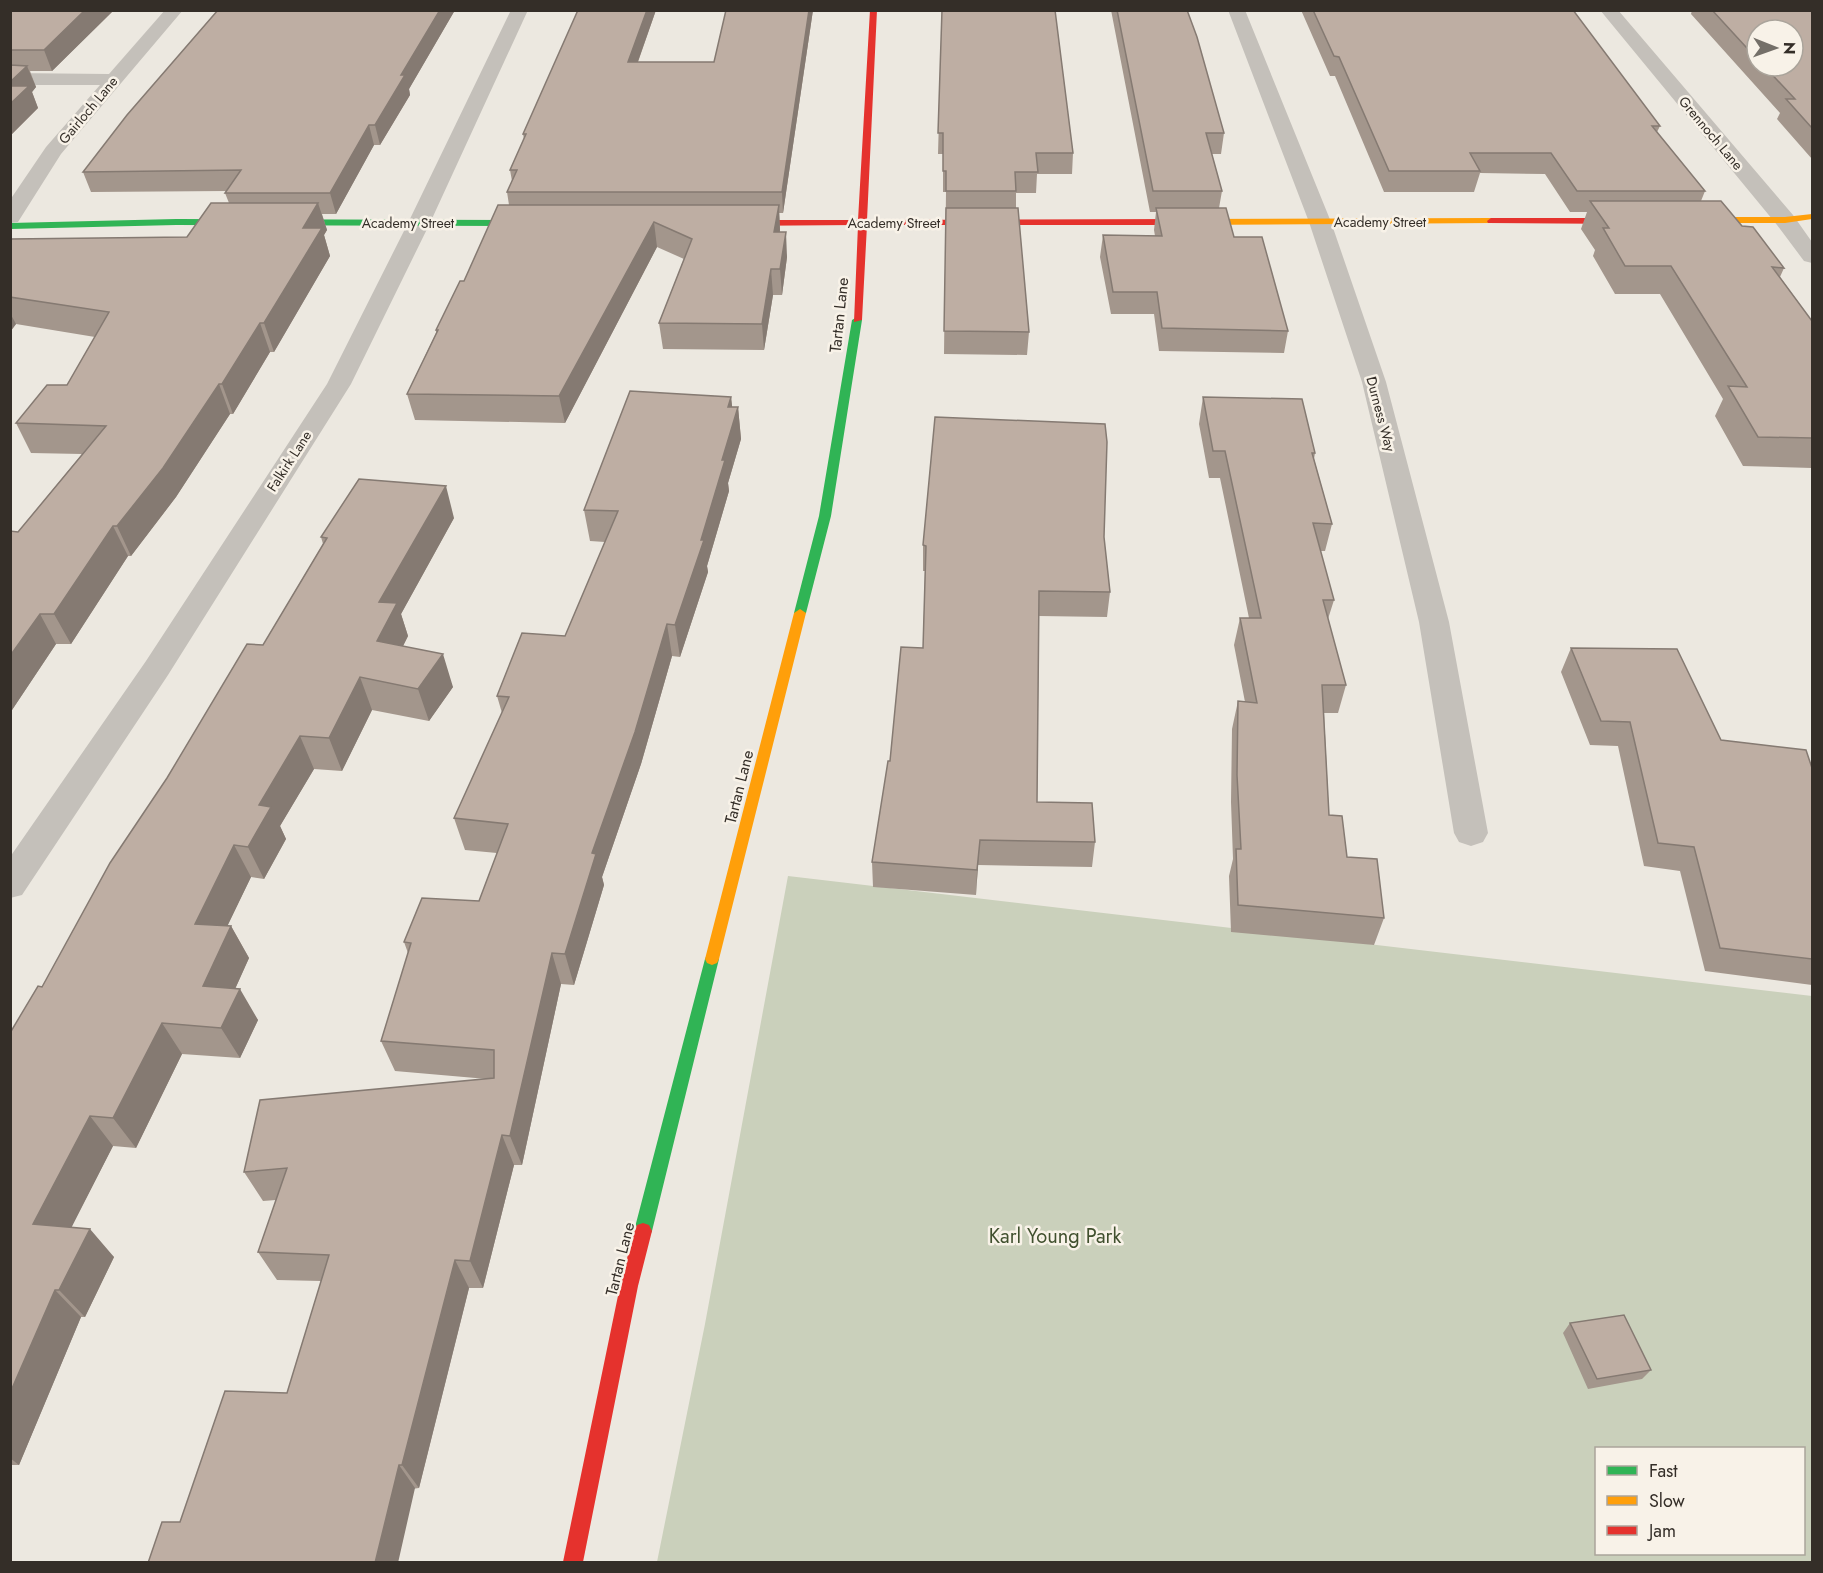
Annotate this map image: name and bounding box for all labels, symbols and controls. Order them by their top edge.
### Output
north arrow [1745,18,1805,78]
text: N [1778,42,1801,55]
street label: Gairloch Lane [54,72,122,148]
street label: Grennoch Lane [1674,92,1748,174]
street label: Academy Street [1334,212,1427,232]
street label: Academy Street [362,213,455,233]
street label: Academy Street [848,213,941,233]
street label: Tartan Lane [824,276,854,354]
street label: Durness Way [1361,374,1401,455]
street label: Falkirk Lane [262,427,316,495]
street label: Tartan Lane [719,748,759,826]
street label: Tartan Lane [600,1220,640,1298]
park label: Karl Young Park [989,1222,1121,1251]
legend [1595,1447,1805,1555]
text: Fast [1649,1458,1678,1484]
text: Slow [1649,1488,1686,1514]
text: Jam [1647,1518,1676,1544]

